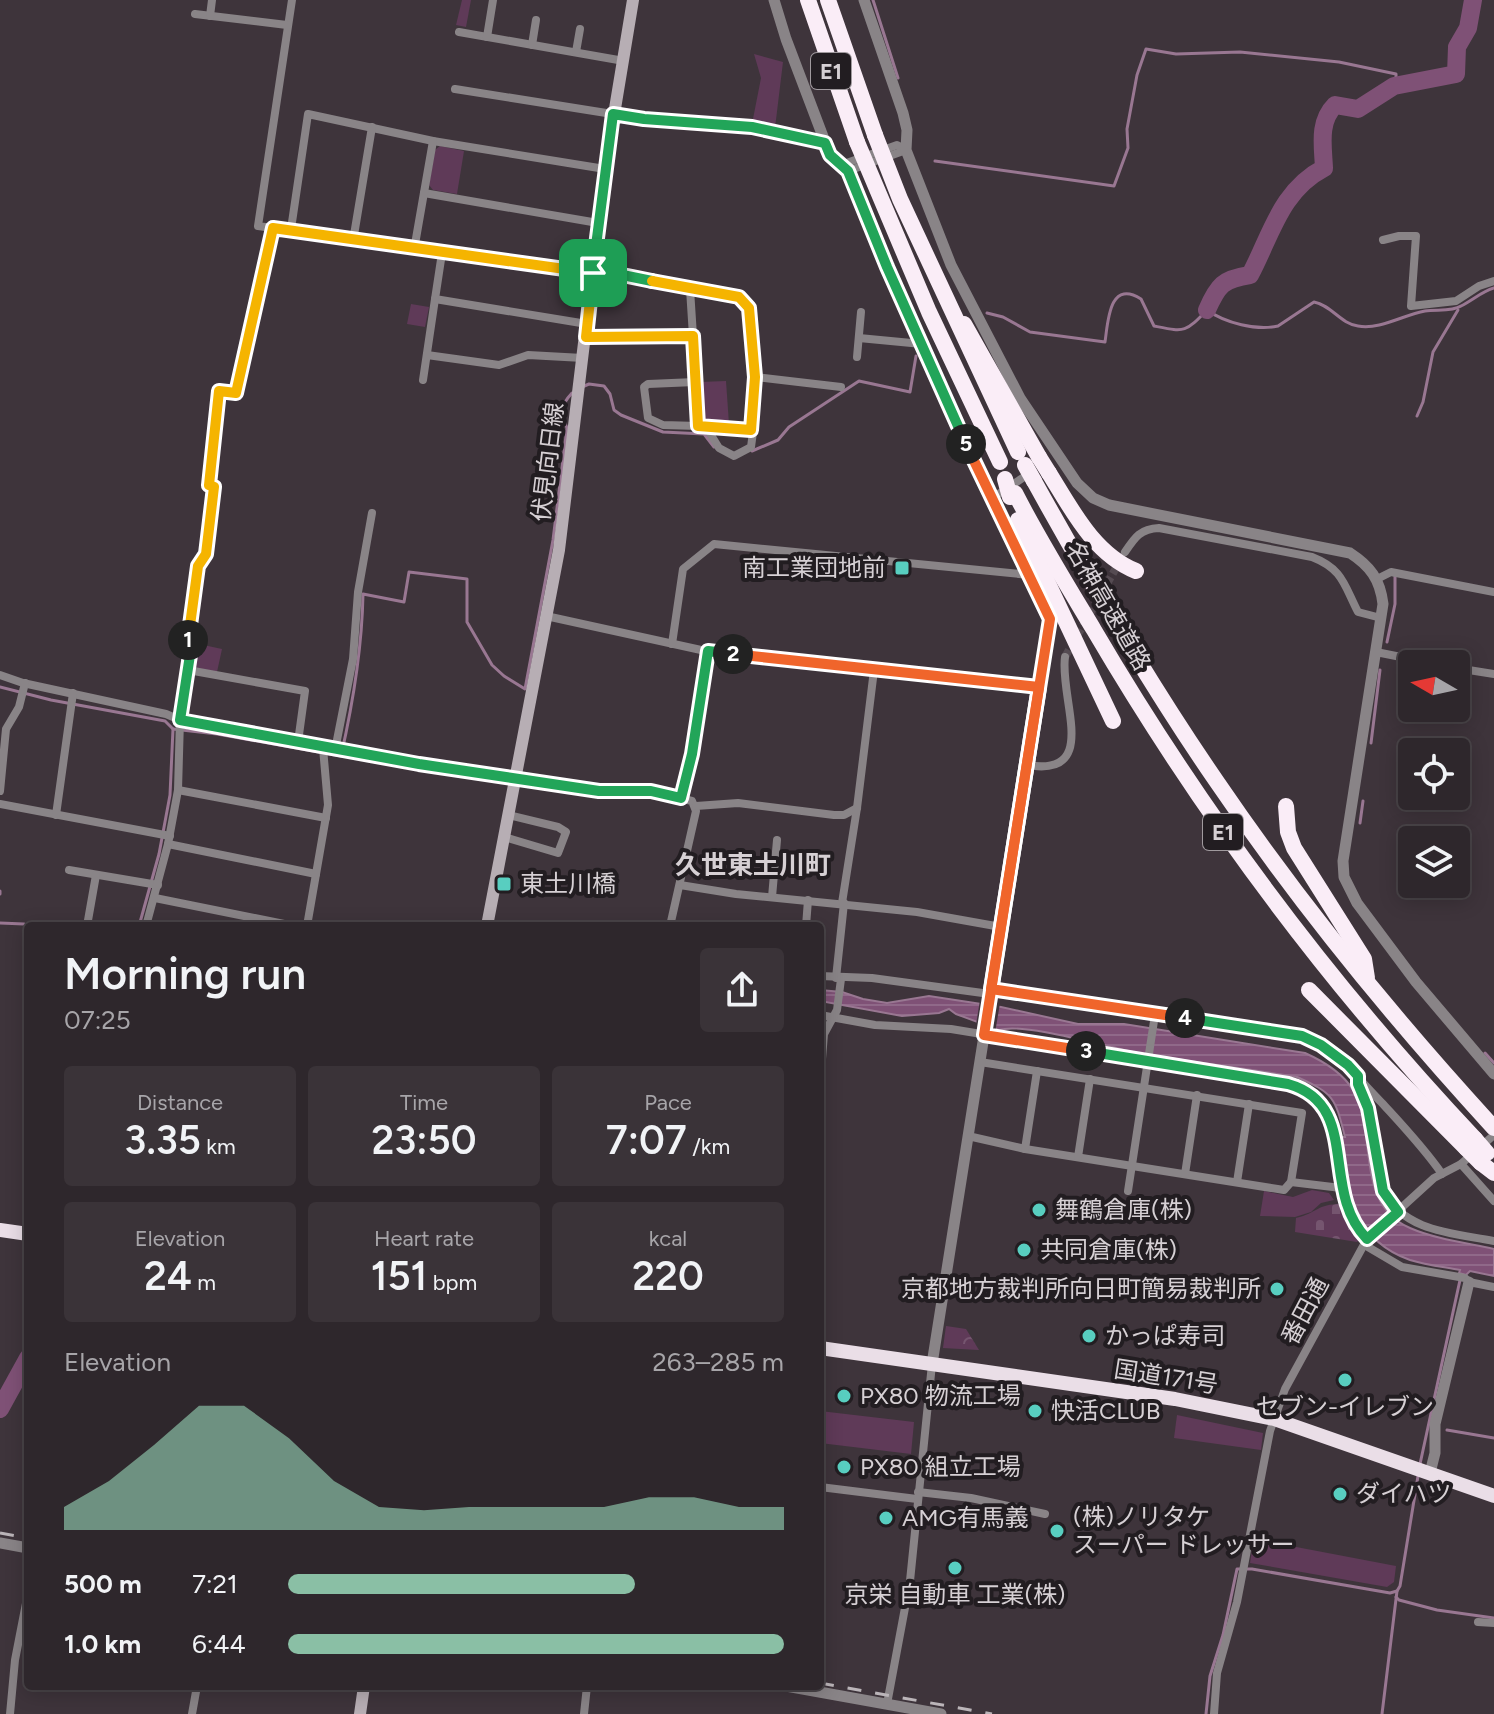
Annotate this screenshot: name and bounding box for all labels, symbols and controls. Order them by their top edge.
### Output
road number: E1 [811,53,851,89]
pin [559,239,627,307]
icon: arrive [571,251,615,295]
street label: 伏見向日線 [526,401,569,523]
pin: 5 [946,424,986,464]
text: 5 [960,430,972,457]
street label: 名神高速道路 [1060,536,1157,675]
place label: 南工業団地前 [742,553,886,582]
marker: 南工業団地前 [893,559,911,577]
pin: 1 [168,620,208,660]
text: 1 [183,626,193,653]
pin: 2 [713,634,753,674]
text: 2 [727,640,739,667]
north arrow [1398,650,1470,722]
map controls [1398,650,1470,898]
button: locate [1398,738,1470,810]
road number: E1 [1203,814,1243,850]
button: layers [1398,826,1470,898]
district label: 久世東土川町 [675,849,831,881]
place label: 東土川橋 [520,869,616,898]
marker: 東土川橋 [495,875,513,893]
text: Morning run [64,947,306,1000]
button: share [700,948,784,1032]
pin: 4 [1165,998,1205,1038]
text: 07:25 [64,1004,131,1036]
text: 4 [1178,1004,1192,1031]
pin: 3 [1066,1031,1106,1071]
text: 3 [1080,1037,1092,1064]
text: Distance [137,1089,223,1116]
text: Time [400,1089,448,1116]
text: Pace [644,1089,692,1116]
text: 3.35 [124,1116,201,1164]
text: 23:50 [371,1116,477,1164]
text: 7:07 [606,1116,687,1164]
text: km [201,1133,236,1160]
text: /km [687,1133,730,1160]
place label: 舞鶴倉庫(株) [1055,1195,1192,1224]
marker: 舞鶴倉庫(株) [1030,1201,1048,1219]
text: Elevation [135,1225,225,1252]
text: Heart rate [374,1225,474,1252]
text: kcal [649,1225,687,1252]
place label: 共同倉庫(株) [1040,1235,1177,1264]
marker: 共同倉庫(株) [1015,1241,1033,1259]
text: 24 [144,1252,192,1300]
text: 151 [371,1252,427,1300]
text: 220 [632,1252,704,1300]
text: m [192,1269,216,1296]
text: bpm [427,1269,477,1296]
street label: 番田通 [1275,1272,1334,1349]
place label: 京都地方裁判所向日町簡易裁判所 [901,1274,1261,1303]
marker: 京都地方裁判所向日町簡易裁判所 [1268,1280,1286,1298]
place label: かっぱ寿司 [1105,1321,1225,1350]
marker: かっぱ寿司 [1080,1327,1098,1345]
text: Elevation [64,1346,171,1378]
text: 263–285 m [652,1346,784,1378]
street label: 国道171号 [1112,1354,1220,1399]
marker: セブン-イレブン [1336,1371,1354,1389]
place label: PX80 物流工場 [860,1381,1021,1410]
marker: PX80 物流工場 [835,1387,853,1405]
place label: セブン-イレブン [1256,1392,1434,1421]
place label: 快活CLUB [1051,1396,1160,1425]
marker: 快活CLUB [1026,1402,1044,1420]
place label: PX80 組立工場 [860,1452,1021,1481]
marker: PX80 組立工場 [835,1458,853,1476]
place label: ダイハツ [1356,1479,1452,1508]
marker: ダイハツ [1331,1485,1349,1503]
place label: (株)ノリタケ スーパー ドレッサー [1073,1502,1295,1559]
place label: AMG有馬義 [902,1503,1029,1532]
marker: AMG有馬義 [877,1509,895,1527]
marker: (株)ノリタケ スーパー ドレッサー [1048,1522,1066,1540]
marker: 京栄 自動車 工業(株) [946,1559,964,1577]
text: 500 m [64,1568,142,1600]
text: 7:21 [192,1568,238,1600]
place label: 京栄 自動車 工業(株) [845,1580,1065,1609]
text: 1.0 km [64,1628,141,1660]
text: 6:44 [192,1628,246,1660]

